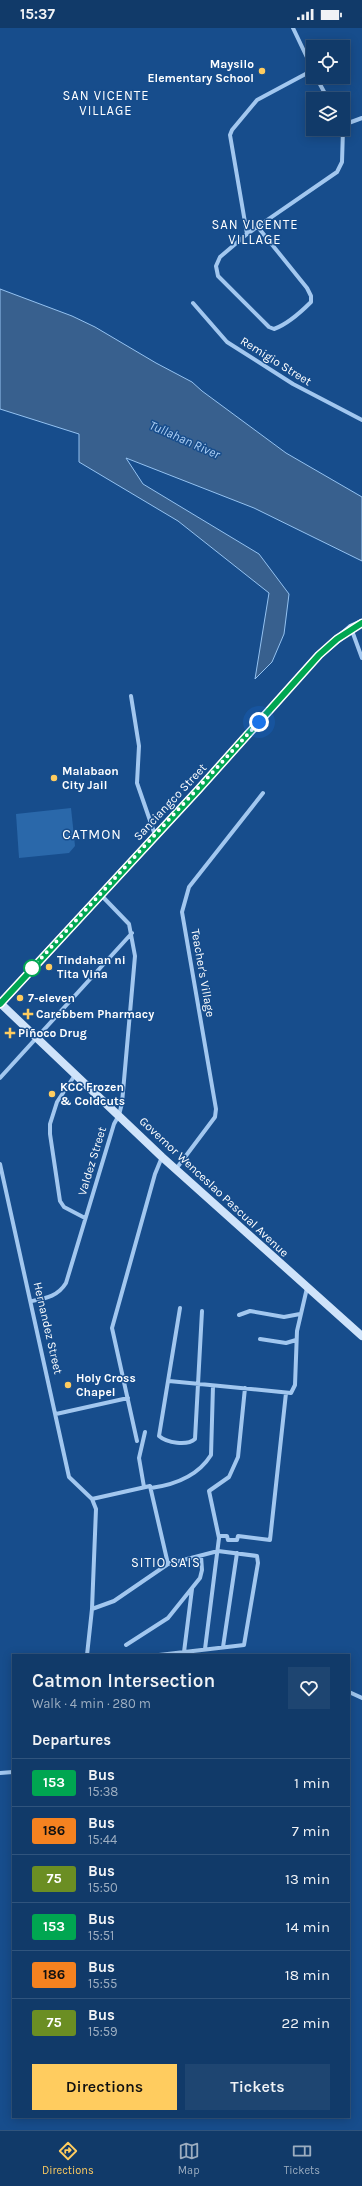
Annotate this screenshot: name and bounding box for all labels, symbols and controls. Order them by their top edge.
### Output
text: 15:37 [20,5,55,23]
map controls [306,40,350,136]
button: locate [306,40,350,84]
place label: Maysilo Elementary School [147,57,254,85]
marker: Maysilo Elementary School [257,66,267,76]
district label: SAN VICENTE VILLAGE [62,88,150,118]
button: layers [306,92,350,136]
district label: SAN VICENTE VILLAGE [211,217,299,247]
street label: Remigio Street [238,334,314,389]
water label: Tullahan River [147,417,223,462]
your location [249,712,269,732]
street label: Sanciangco Street [131,760,210,843]
place label: Malabaon City Jail [62,764,119,792]
marker: Malabaon City Jail [49,773,59,783]
district label: CATMON [62,826,122,843]
street label: Teacher's Village [188,928,218,1018]
place label: Tindahan ni Tita Vina [57,953,126,981]
unlabelled marker [23,959,41,977]
marker: Tindahan ni Tita Vina [44,962,54,972]
place label: 7-eleven [28,991,75,1005]
marker: 7-eleven [15,993,25,1003]
place label: Carebbem Pharmacy [36,1007,154,1021]
marker: Carebbem Pharmacy [23,1009,33,1019]
place label: Piñoco Drug [18,1026,87,1040]
marker: Piñoco Drug [5,1028,15,1038]
place label: KCC Frozen & Coldcuts [60,1080,125,1108]
marker: KCC Frozen & Coldcuts [47,1089,57,1099]
street label: Governor Wenceslao Pascual Avenue [136,1114,292,1260]
street label: Valdez Street [75,1124,109,1197]
street label: Hernandez Street [31,1280,66,1376]
place label: Holy Cross Chapel [76,1371,136,1399]
marker: Holy Cross Chapel [63,1380,73,1390]
district label: SITIO SAIS [131,1555,201,1570]
button: heart [288,1667,330,1709]
text: Catmon Intersection [32,1670,215,1692]
text: Walk · 4 min · 280 m [32,1696,151,1711]
text: Departures [32,1731,111,1749]
text: Bus [88,1766,115,1784]
text: 153 [43,1774,65,1791]
text: 1 min [294,1774,330,1792]
text: 15:38 [88,1784,118,1799]
text: Bus [88,1814,115,1832]
text: 186 [43,1822,65,1839]
text: 7 min [292,1822,330,1840]
text: 15:44 [88,1832,117,1847]
text: Bus [88,1862,115,1880]
text: 75 [46,1870,62,1887]
text: 13 min [285,1870,330,1888]
text: 15:50 [88,1880,118,1895]
text: Bus [88,1910,115,1928]
text: 153 [43,1918,65,1935]
text: 14 min [286,1918,330,1936]
text: 15:51 [88,1928,114,1943]
text: Bus [88,1958,115,1976]
text: 186 [43,1966,65,1983]
text: 18 min [285,1966,330,1984]
text: 15:55 [88,1976,117,1991]
text: Bus [88,2006,115,2024]
text: 75 [46,2014,62,2031]
text: 22 min [281,2014,330,2032]
text: 15:59 [88,2024,118,2039]
button: Directions [32,2064,177,2110]
button: Tickets [185,2064,330,2110]
tab: Directions [42,2140,94,2177]
tab: Map [178,2140,200,2177]
tab: Tickets [284,2140,320,2177]

